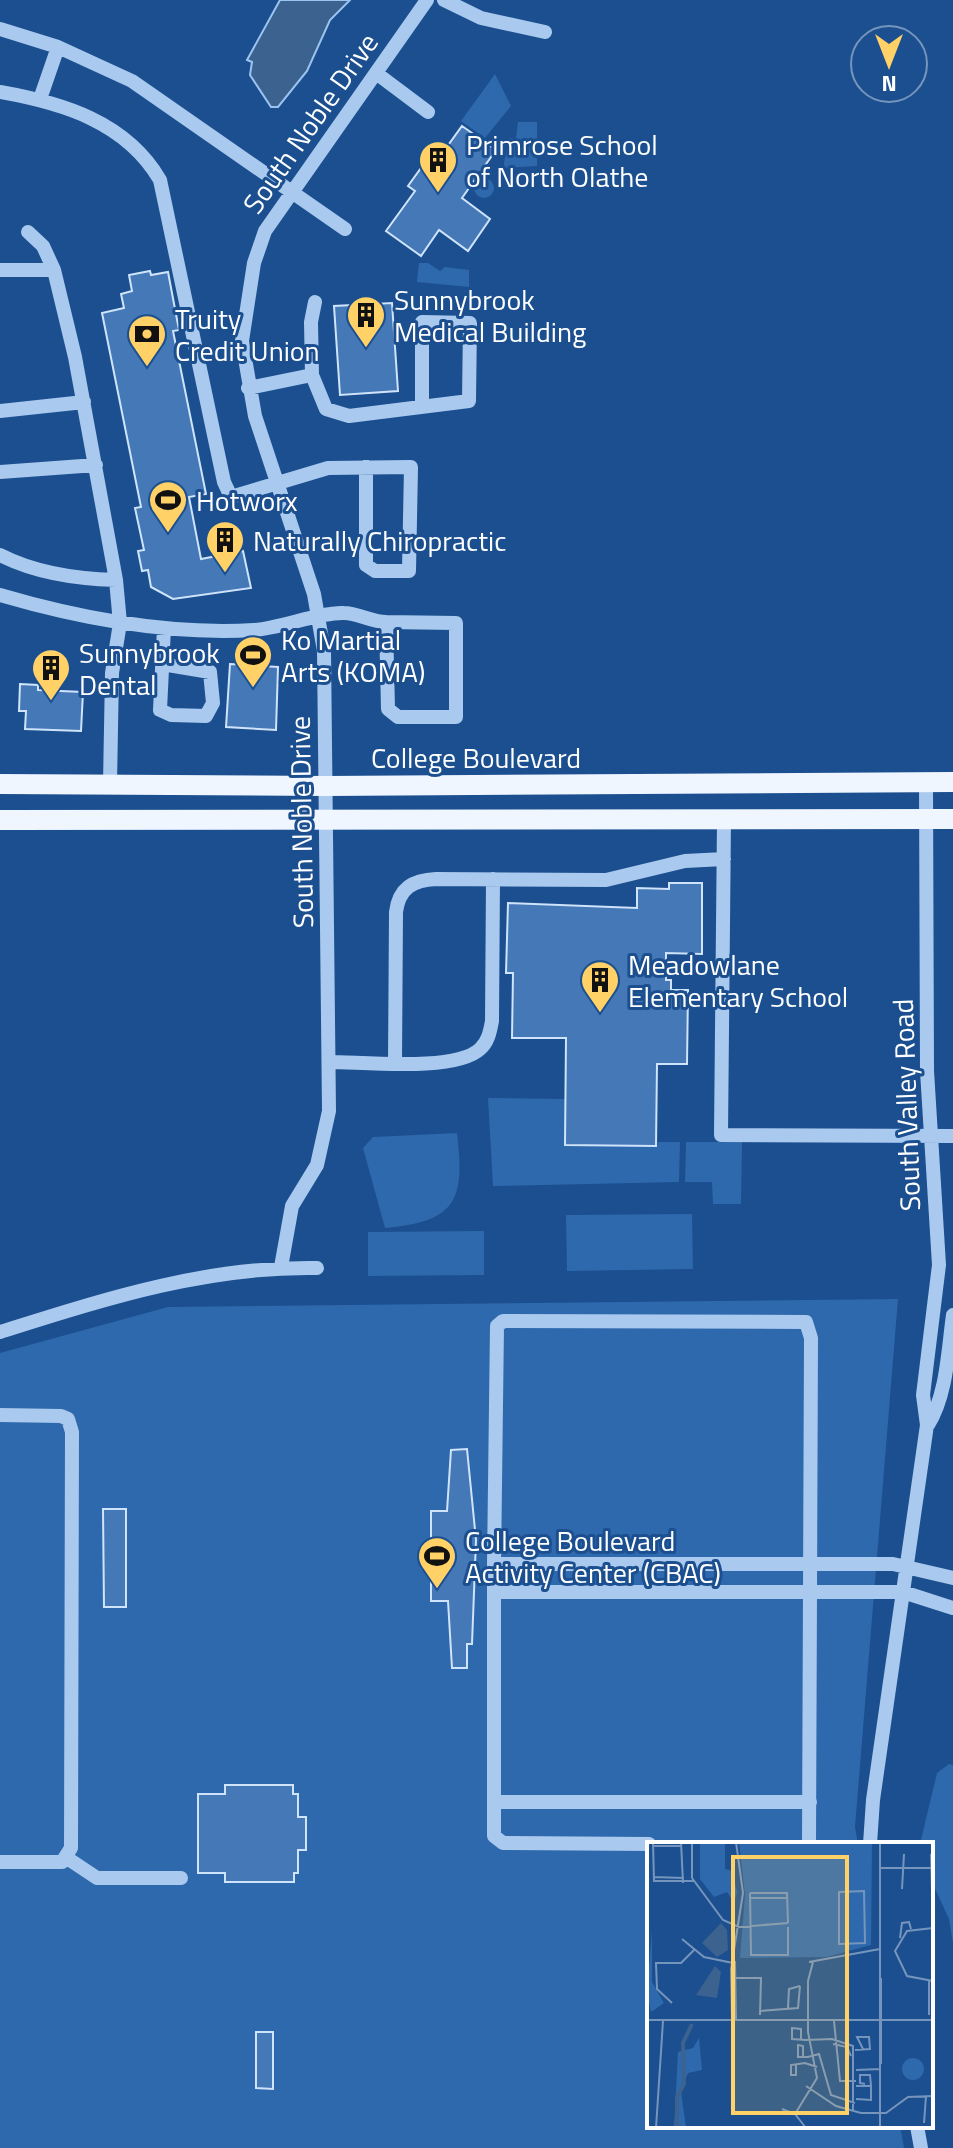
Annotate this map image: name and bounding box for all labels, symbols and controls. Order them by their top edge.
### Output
street label: South Noble Drive [232,24,388,222]
north arrow [849,24,929,104]
text: N [881,67,897,101]
place label: Primrose School of North Olathe [466,123,658,198]
building icon: Primrose School of North Olathe [417,139,459,194]
place label: Sunnybrook Medical Building [394,278,586,353]
building icon: Sunnybrook Medical Building [345,294,387,349]
place label: Truity Credit Union [175,297,320,372]
bank icon: Truity Credit Union [126,313,168,368]
sports icon: Hotworx [147,479,189,534]
place label: Hotworx [196,479,298,522]
building icon: Naturally Chiropractic [204,519,246,574]
place label: Naturally Chiropractic [253,519,506,562]
place label: Ko Martial Arts (KOMA) [281,618,425,693]
place label: Sunnybrook Dental [79,631,220,706]
sports icon: Ko Martial Arts (KOMA) [232,634,274,689]
building icon: Sunnybrook Dental [30,647,72,702]
street label: South Noble Drive [278,716,324,928]
street label: College Boulevard [371,736,581,779]
place label: Meadowlane Elementary School [628,943,848,1018]
building icon: Meadowlane Elementary School [579,959,621,1014]
street label: South Valley Road [881,998,931,1212]
place label: College Boulevard Activity Center (CBAC) [465,1519,721,1594]
sports icon: College Boulevard Activity Center (CBAC) [416,1535,458,1590]
inset map [647,1842,933,2128]

